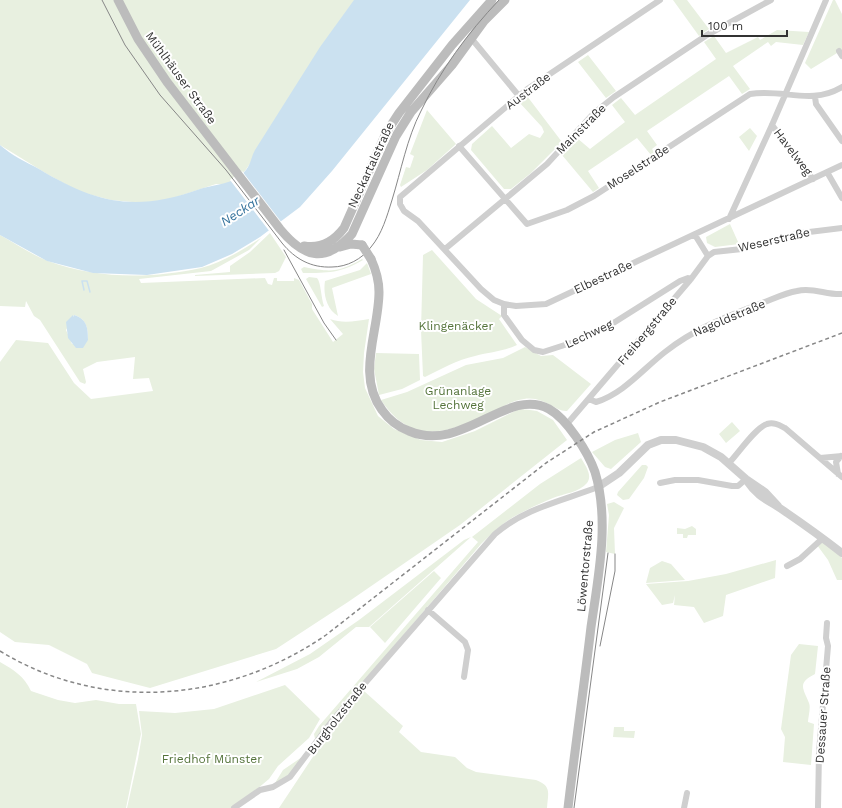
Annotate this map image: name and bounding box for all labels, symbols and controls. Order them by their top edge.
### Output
scale bar [702,12,787,38]
text: 100 m [708,19,743,33]
street label: Mühlhäuser Straße [143,29,219,127]
street label: Austraße [503,70,553,112]
street label: Mainstraße [553,101,609,157]
street label: Neckartalstraße [345,120,397,210]
street label: Havelweg [771,126,816,179]
street label: Moselstraße [604,142,672,192]
water label: Neckar [218,192,263,229]
street label: Weserstraße [737,225,811,255]
street label: Elbestraße [572,257,635,297]
street label: Freibergstraße [615,294,679,368]
street label: Nagoldstraße [691,296,767,340]
street label: Lechweg [563,317,616,351]
park label: Klingenäcker [419,319,494,333]
park label: Grünanlage Lechweg [425,384,491,412]
street label: Löwentorstraße [574,519,596,613]
street label: Dessauer Straße [813,666,833,764]
street label: Burgholzstraße [304,679,370,757]
park label: Friedhof Münster [162,752,262,766]

